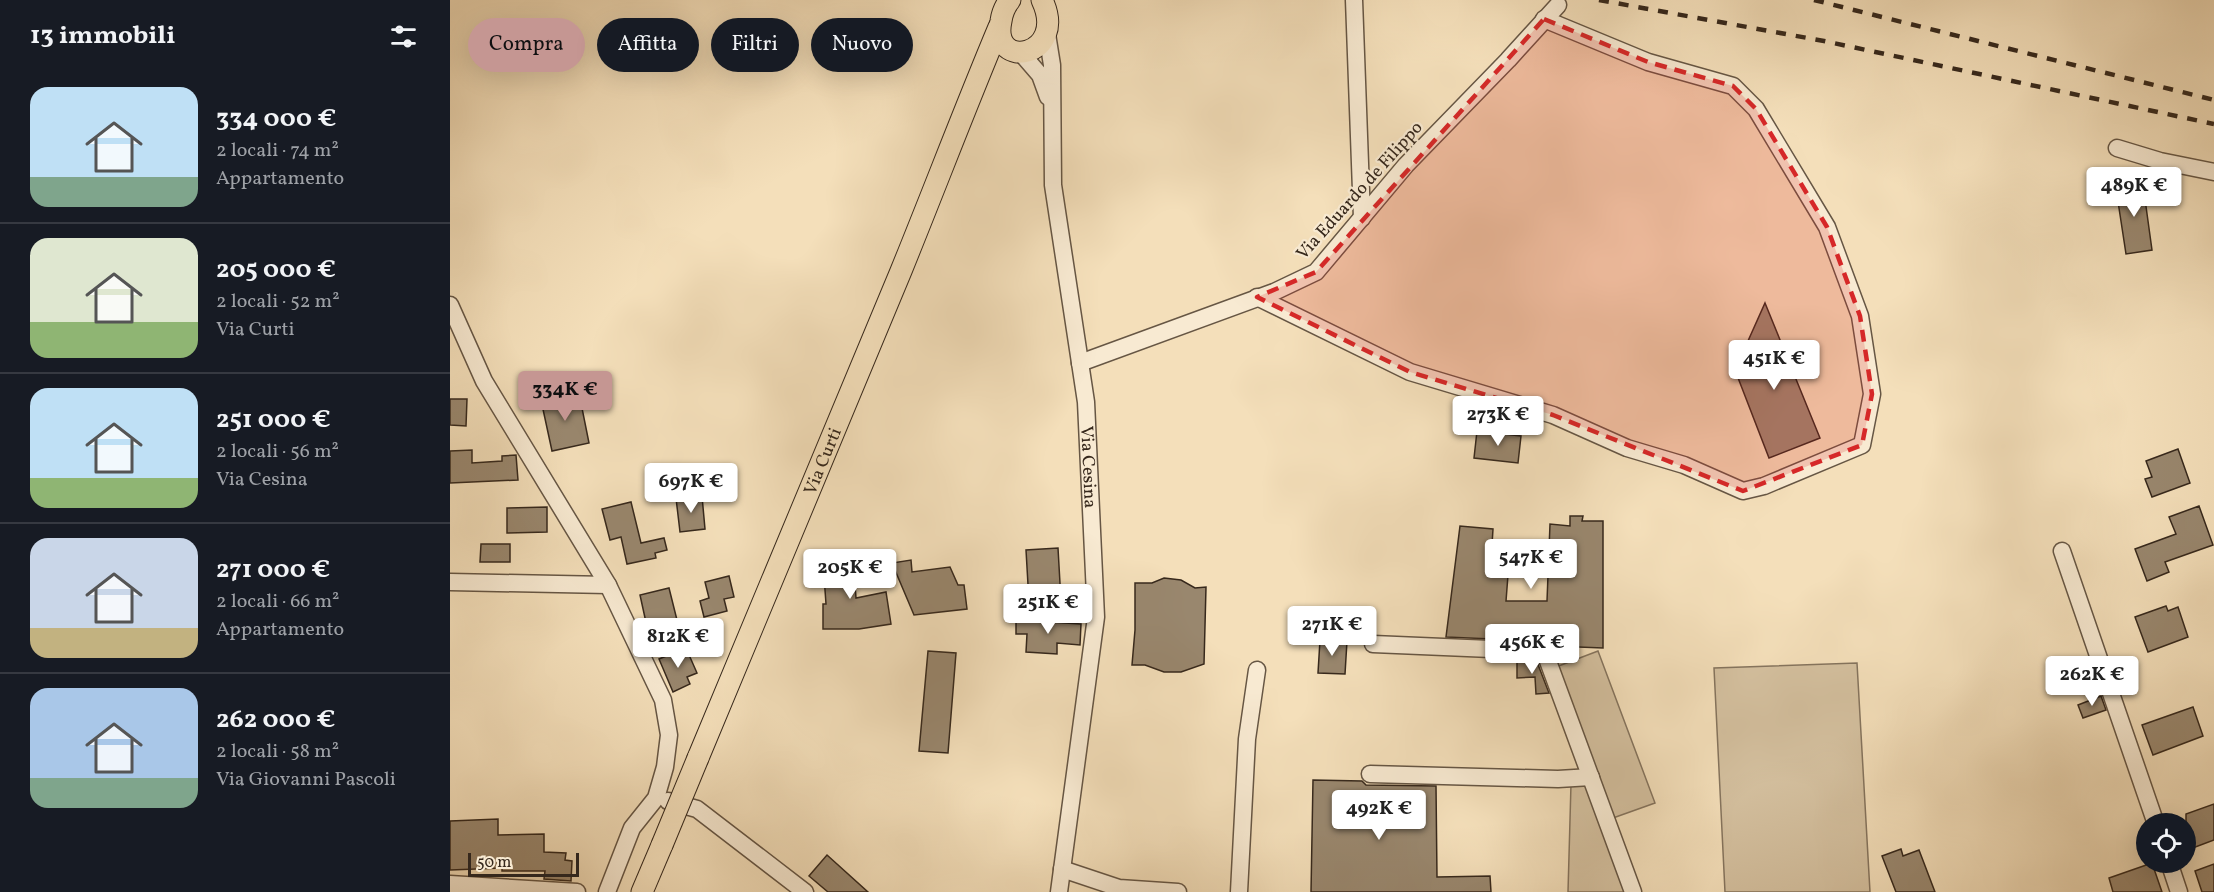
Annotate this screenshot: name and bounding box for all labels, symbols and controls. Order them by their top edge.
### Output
text: 13 immobili [30,18,175,54]
chip: Compra [468,18,585,72]
chip: Affitta [597,18,699,72]
chip: Filtri [711,18,799,72]
chip: Nuovo [811,18,913,72]
icon: filters [387,20,420,53]
text: 334 000 € [216,101,336,137]
icon: home [78,111,150,183]
street label: Via Eduardo de Filippo [1291,116,1429,266]
text: 2 locali · 74 m² [216,137,339,165]
text: Appartamento [216,165,344,193]
pin: 489K € [2085,167,2183,218]
text: 489K € [2100,172,2168,200]
text: 205 000 € [216,252,336,288]
icon: home [78,262,150,334]
text: 2 locali · 52 m² [216,288,340,316]
text: Via Curti [216,316,294,344]
pin: 451K € [1725,340,1823,391]
text: 451K € [1743,345,1805,373]
pin: 334K € [516,371,614,422]
text: 334K € [532,376,598,404]
pin: 273K € [1449,396,1547,447]
text: 273K € [1467,401,1529,429]
text: 251 000 € [216,402,331,438]
icon: home [78,412,150,484]
street label: Via Curti [799,424,849,499]
street label: Via Cesina [1073,425,1102,509]
text: 2 locali · 56 m² [216,438,339,466]
pin: 697K € [642,463,740,514]
text: Via Cesina [216,466,308,494]
text: 697K € [659,468,723,496]
pin: 547K € [1482,539,1580,590]
text: 547K € [1499,544,1563,572]
pin: 205K € [801,549,899,600]
text: 271 000 € [216,552,330,588]
text: 205K € [817,554,883,582]
icon: home [78,562,150,634]
pin: 251K € [999,584,1097,635]
text: 2 locali · 66 m² [216,588,340,616]
text: 251K € [1017,589,1079,617]
pin: 271K € [1283,606,1381,657]
text: 271K € [1302,611,1362,639]
text: Appartamento [216,616,344,644]
pin: 812K € [629,618,727,669]
text: 812K € [647,623,709,651]
pin: 456K € [1483,624,1581,675]
text: 456K € [1499,629,1565,657]
pin: 262K € [2043,656,2141,707]
text: 262K € [2060,661,2125,689]
text: 262 000 € [216,702,335,738]
icon: home [78,712,150,784]
text: 2 locali · 58 m² [216,738,339,766]
text: Via Giovanni Pascoli [216,766,396,794]
pin: 492K € [1330,790,1428,841]
text: 492K € [1346,795,1412,823]
map controls [2136,813,2196,873]
button: locate [2136,813,2196,873]
scale bar [468,850,579,878]
text: 50 m [477,852,511,874]

